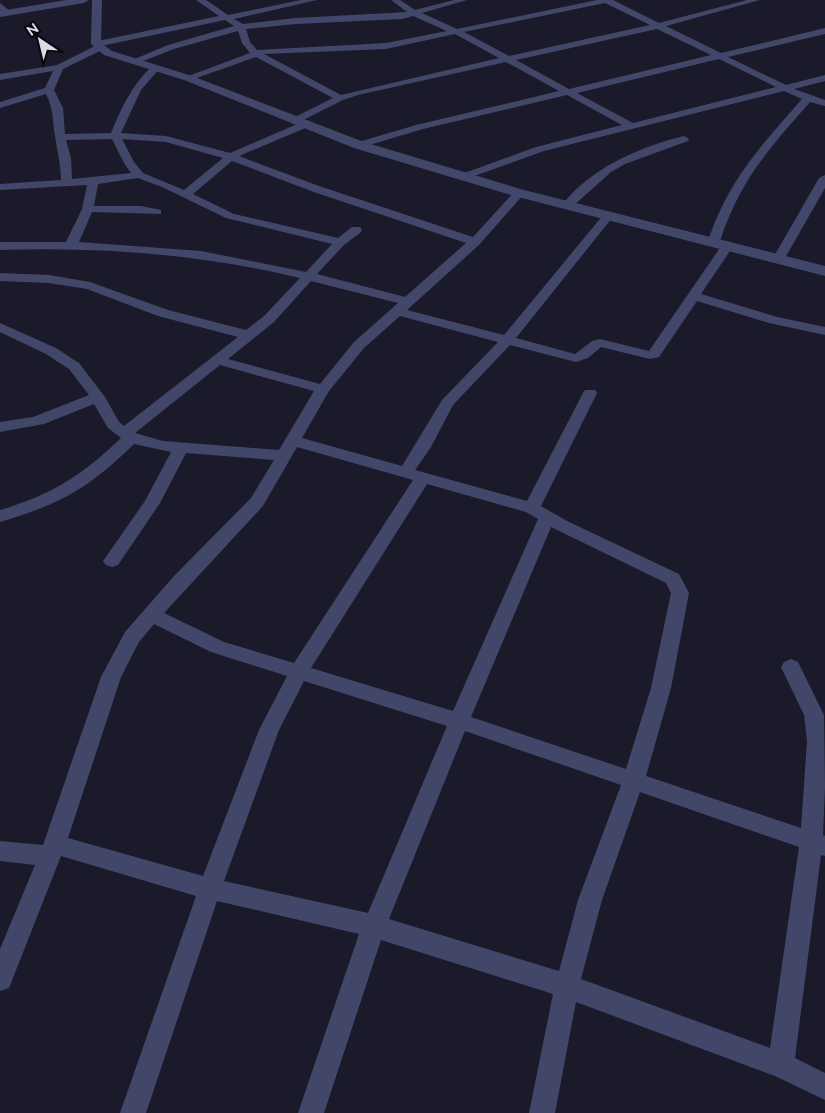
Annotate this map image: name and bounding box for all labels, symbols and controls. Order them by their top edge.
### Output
north arrow [15,15,65,65]
text: N [24,20,42,39]

